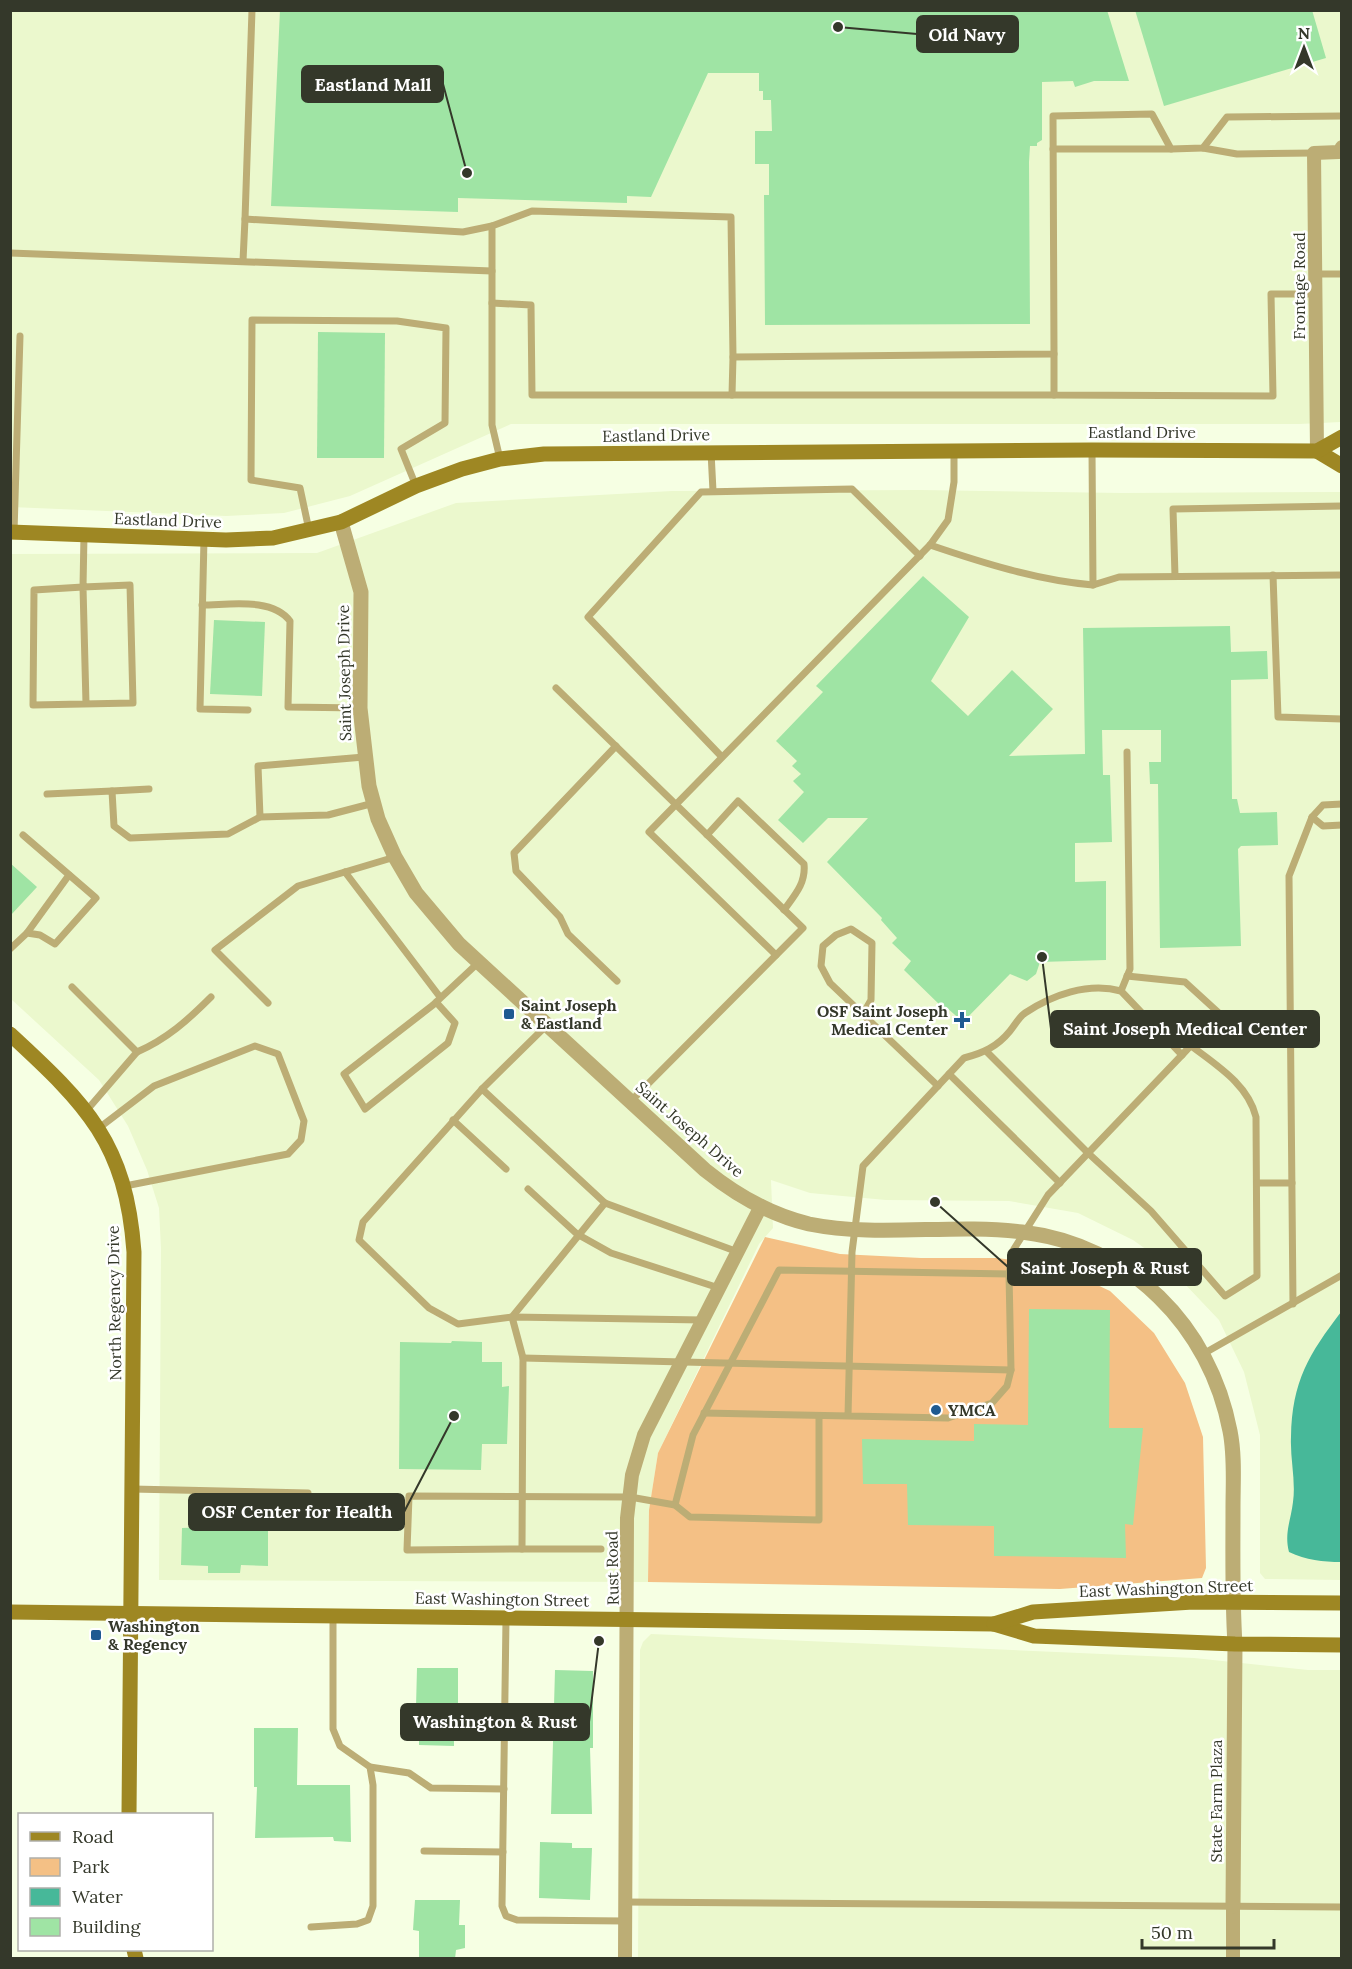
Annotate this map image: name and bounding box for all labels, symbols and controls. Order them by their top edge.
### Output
callout: Old Navy [917,16,1018,52]
north arrow [1274,18,1334,78]
text: Old Navy [929,23,1006,46]
text: N [1298,23,1310,43]
callout: Eastland Mall [302,66,443,102]
text: Eastland Mall [315,73,432,96]
street label: Frontage Road [1289,232,1309,340]
street label: Eastland Drive [1088,422,1196,442]
street label: Eastland Drive [602,424,710,446]
street label: Eastland Drive [114,508,223,532]
street label: Saint Joseph Drive [333,604,355,741]
place label: Saint Joseph & Eastland [521,995,617,1033]
place label: OSF Saint Joseph Medical Center [817,1001,948,1039]
marker: Saint Joseph & Eastland [502,1007,516,1021]
marker: OSF Saint Joseph Medical Center [953,1011,971,1029]
callout: Saint Joseph Medical Center [1051,1011,1319,1047]
text: Saint Joseph Medical Center [1063,1017,1307,1040]
street label: Saint Joseph Drive [632,1077,748,1182]
street label: North Regency Drive [103,1225,125,1381]
callout: Saint Joseph & Rust [1008,1249,1201,1285]
text: Saint Joseph & Rust [1021,1256,1190,1279]
place label: YMCA [948,1400,996,1420]
marker: YMCA [929,1403,943,1417]
callout: OSF Center for Health [189,1494,404,1530]
text: OSF Center for Health [202,1500,392,1523]
street label: Rust Road [601,1530,623,1605]
street label: East Washington Street [1078,1575,1254,1601]
street label: East Washington Street [415,1587,590,1611]
place label: Washington & Regency [108,1616,200,1654]
marker: Washington & Regency [89,1628,103,1642]
callout: Washington & Rust [401,1704,589,1740]
text: Washington & Rust [413,1710,578,1733]
street label: State Farm Plaza [1206,1740,1226,1862]
legend [18,1813,213,1951]
text: Road [72,1825,114,1848]
text: Park [72,1855,110,1878]
text: Water [72,1885,123,1908]
scale bar [1142,1912,1274,1950]
text: Building [72,1915,142,1938]
text: 50 m [1151,1921,1193,1944]

